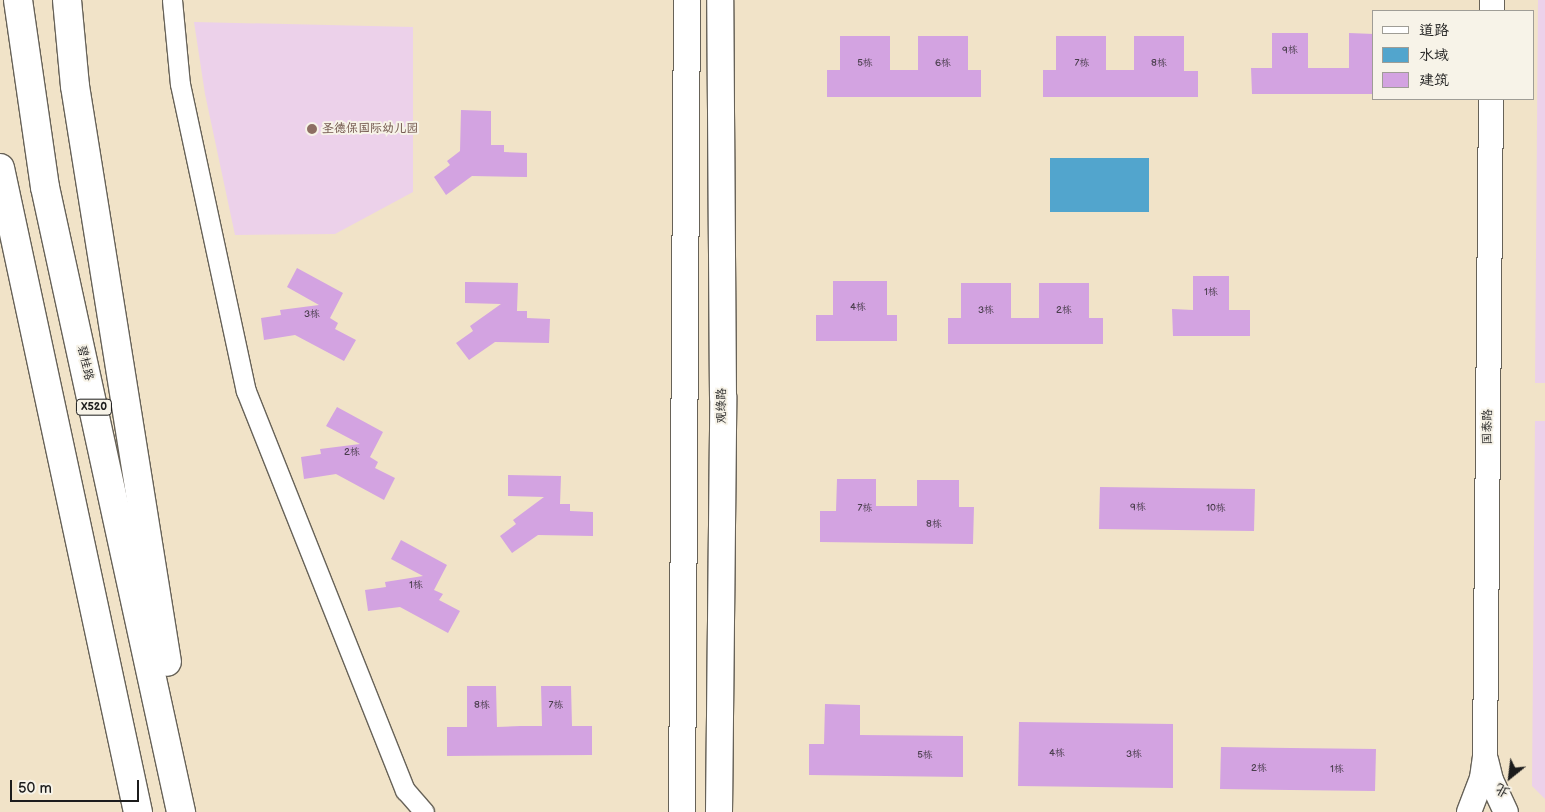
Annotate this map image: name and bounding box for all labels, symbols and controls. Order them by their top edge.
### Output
legend [1372,10,1535,100]
text: 道路 [1419,21,1449,40]
house number: 9栋 [1282,45,1298,57]
text: 水域 [1419,46,1449,65]
house number: 5栋 [857,58,873,70]
house number: 6栋 [935,58,951,70]
house number: 7栋 [1075,58,1089,70]
house number: 8栋 [1151,58,1167,70]
text: 建筑 [1419,71,1449,90]
place label: 圣德保国际幼儿园 [322,122,418,136]
marker: 圣德保国际幼儿园 [306,123,318,135]
house number: 1栋 [1204,287,1218,299]
house number: 4栋 [850,302,866,314]
house number: 3栋 [978,305,994,317]
house number: 2栋 [1056,305,1072,317]
house number: 3栋 [304,309,320,321]
street label: 碧桂路 [74,344,96,382]
street label: 观绿路 [715,388,729,424]
road number: X520 [75,398,113,416]
street label: 国泰路 [1481,409,1495,445]
house number: 2栋 [344,447,360,459]
house number: 9栋 [1130,502,1146,514]
house number: 7栋 [858,503,872,515]
house number: 10栋 [1206,503,1226,515]
house number: 8栋 [926,519,942,531]
house number: 1栋 [409,580,423,592]
house number: 8栋 [474,700,490,712]
house number: 7栋 [549,700,563,712]
house number: 4栋 [1049,748,1065,760]
house number: 3栋 [1126,749,1142,761]
house number: 5栋 [917,750,933,762]
north arrow [1485,752,1535,802]
house number: 2栋 [1251,763,1267,775]
house number: 1栋 [1330,764,1344,776]
scale bar [12,770,141,802]
text: 50 m [18,779,52,798]
text: 北 [1492,780,1513,801]

